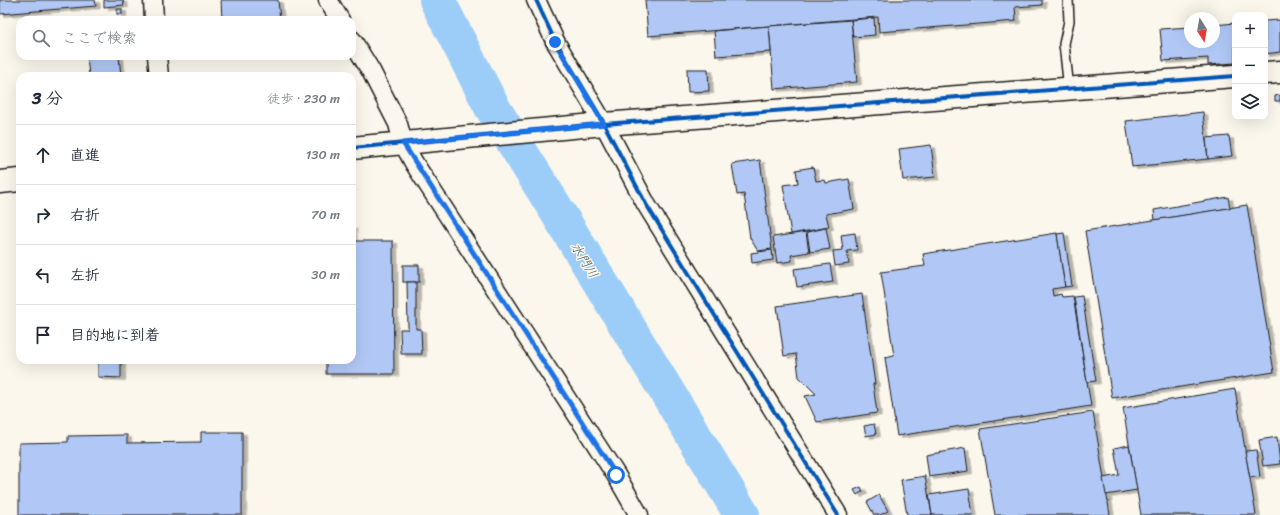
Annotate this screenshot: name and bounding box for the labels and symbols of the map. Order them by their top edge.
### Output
north arrow [1184,12,1220,48]
route end [546,33,564,51]
water label: 水門川 [564,238,605,283]
route start [607,466,625,484]

